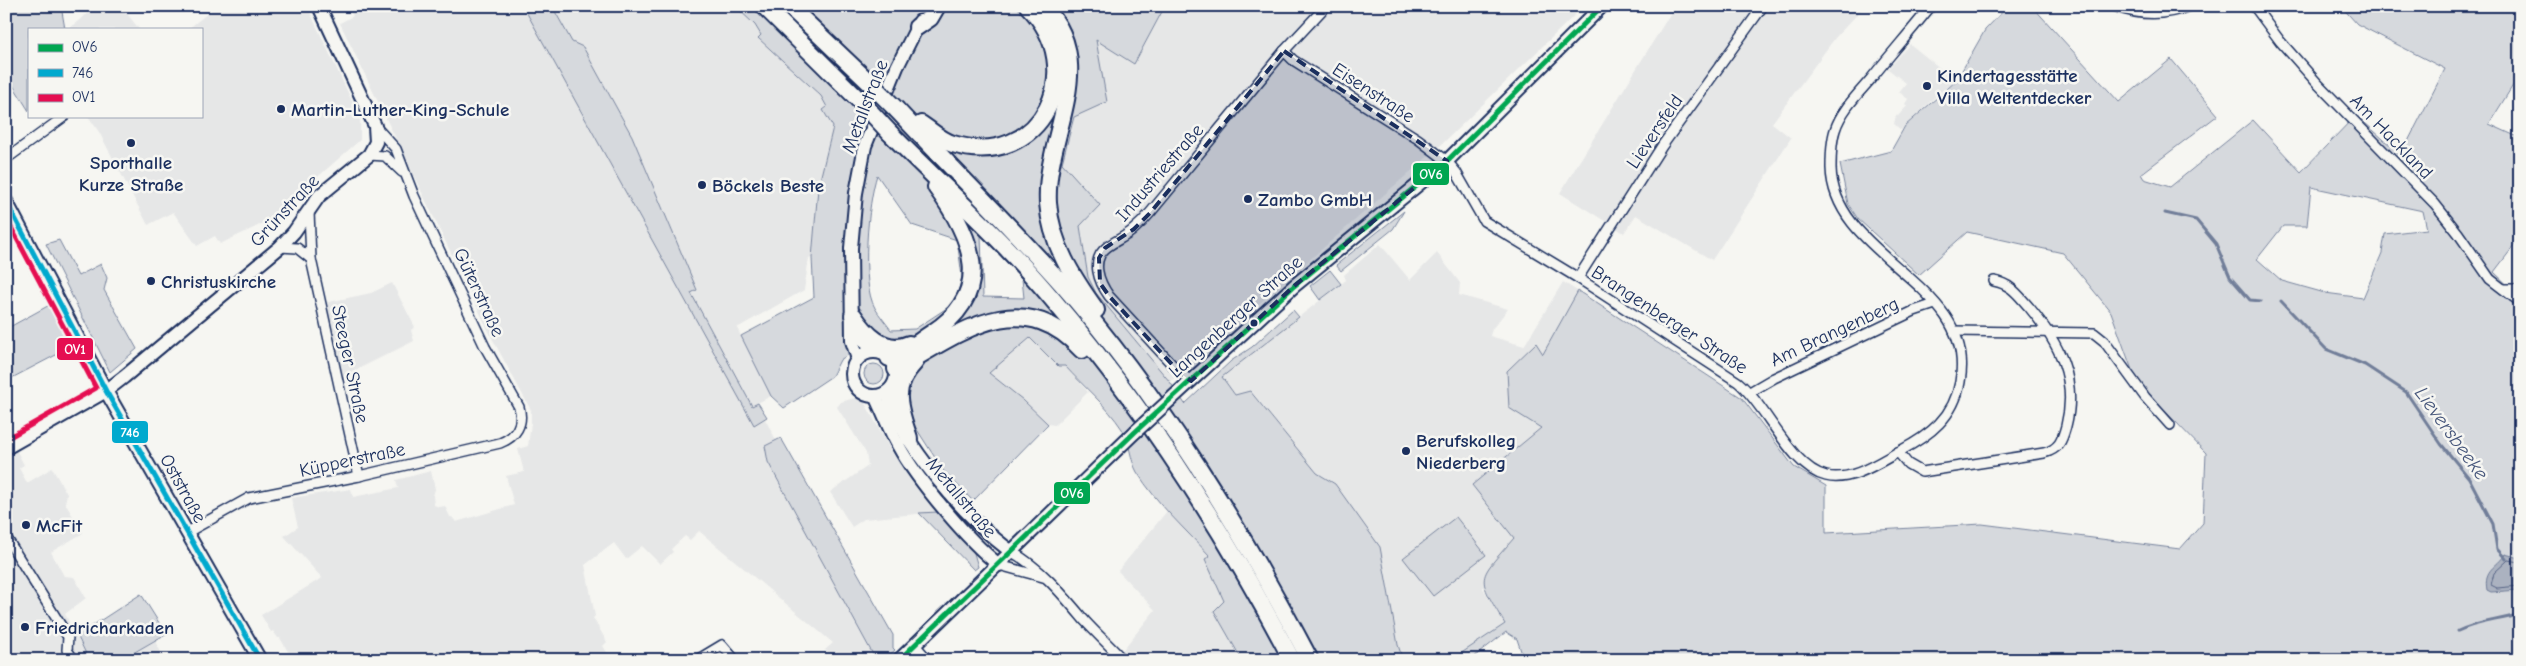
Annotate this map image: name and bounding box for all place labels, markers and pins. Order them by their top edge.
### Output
place label: Kindertagesstätte Villa Weltentdecker [1937,65,2092,109]
marker: Kindertagesstätte Villa Weltentdecker [1921,80,1933,92]
place label: Martin-Luther-King-Schule [291,99,509,121]
marker: Martin-Luther-King-Schule [275,103,287,115]
marker: Sporthalle Kurze Straße [125,137,137,149]
place label: Sporthalle Kurze Straße [79,152,183,196]
place label: Böckels Beste [712,175,824,197]
marker: Böckels Beste [696,179,708,191]
place label: Zambo GmbH [1258,189,1372,211]
marker: Zambo GmbH [1242,193,1254,205]
place label: Christuskirche [161,271,276,293]
marker: Christuskirche [145,275,157,287]
unlabelled marker [1249,318,1259,328]
place label: Berufskolleg Niederberg [1416,430,1516,474]
marker: Berufskolleg Niederberg [1400,445,1412,457]
place label: McFit [36,515,83,537]
marker: McFit [20,519,32,531]
place label: Friedricharkaden [35,617,174,639]
marker: Friedricharkaden [19,621,31,633]

